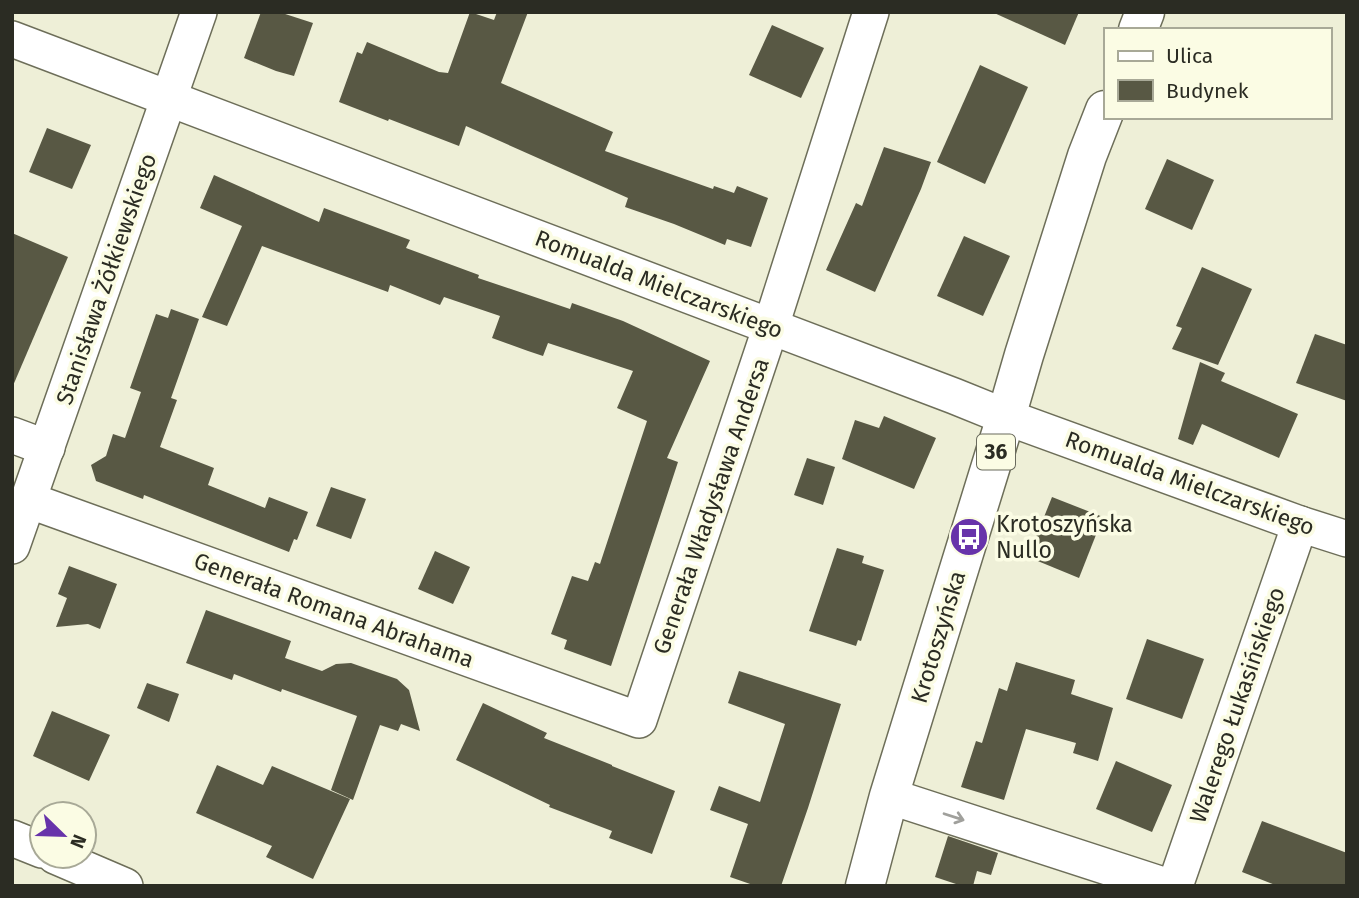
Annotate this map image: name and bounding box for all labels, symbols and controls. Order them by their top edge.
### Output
legend [1104,28,1331,119]
text: Ulica [1166,43,1213,69]
text: Budynek [1166,78,1249,104]
street label: Stanisława Żółkiewskiego [50,150,162,408]
street label: Romualda Mielczarskiego [531,224,787,344]
street label: Generała Władysława Andersa [647,354,775,658]
street label: Romualda Mielczarskiego [1062,425,1318,541]
road number: 36 [977,434,1015,470]
place label: Krotoszyńska Nullo [996,510,1133,564]
bus stop icon: Krotoszyńska Nullo [948,516,990,558]
street label: Generała Romana Abrahama [190,546,478,674]
street label: Krotoszyńska [905,567,971,707]
street label: Walerego Łukasińskiego [1183,583,1291,827]
north arrow [28,800,98,870]
one-way arrow [943,812,965,824]
text: N [65,831,91,852]

